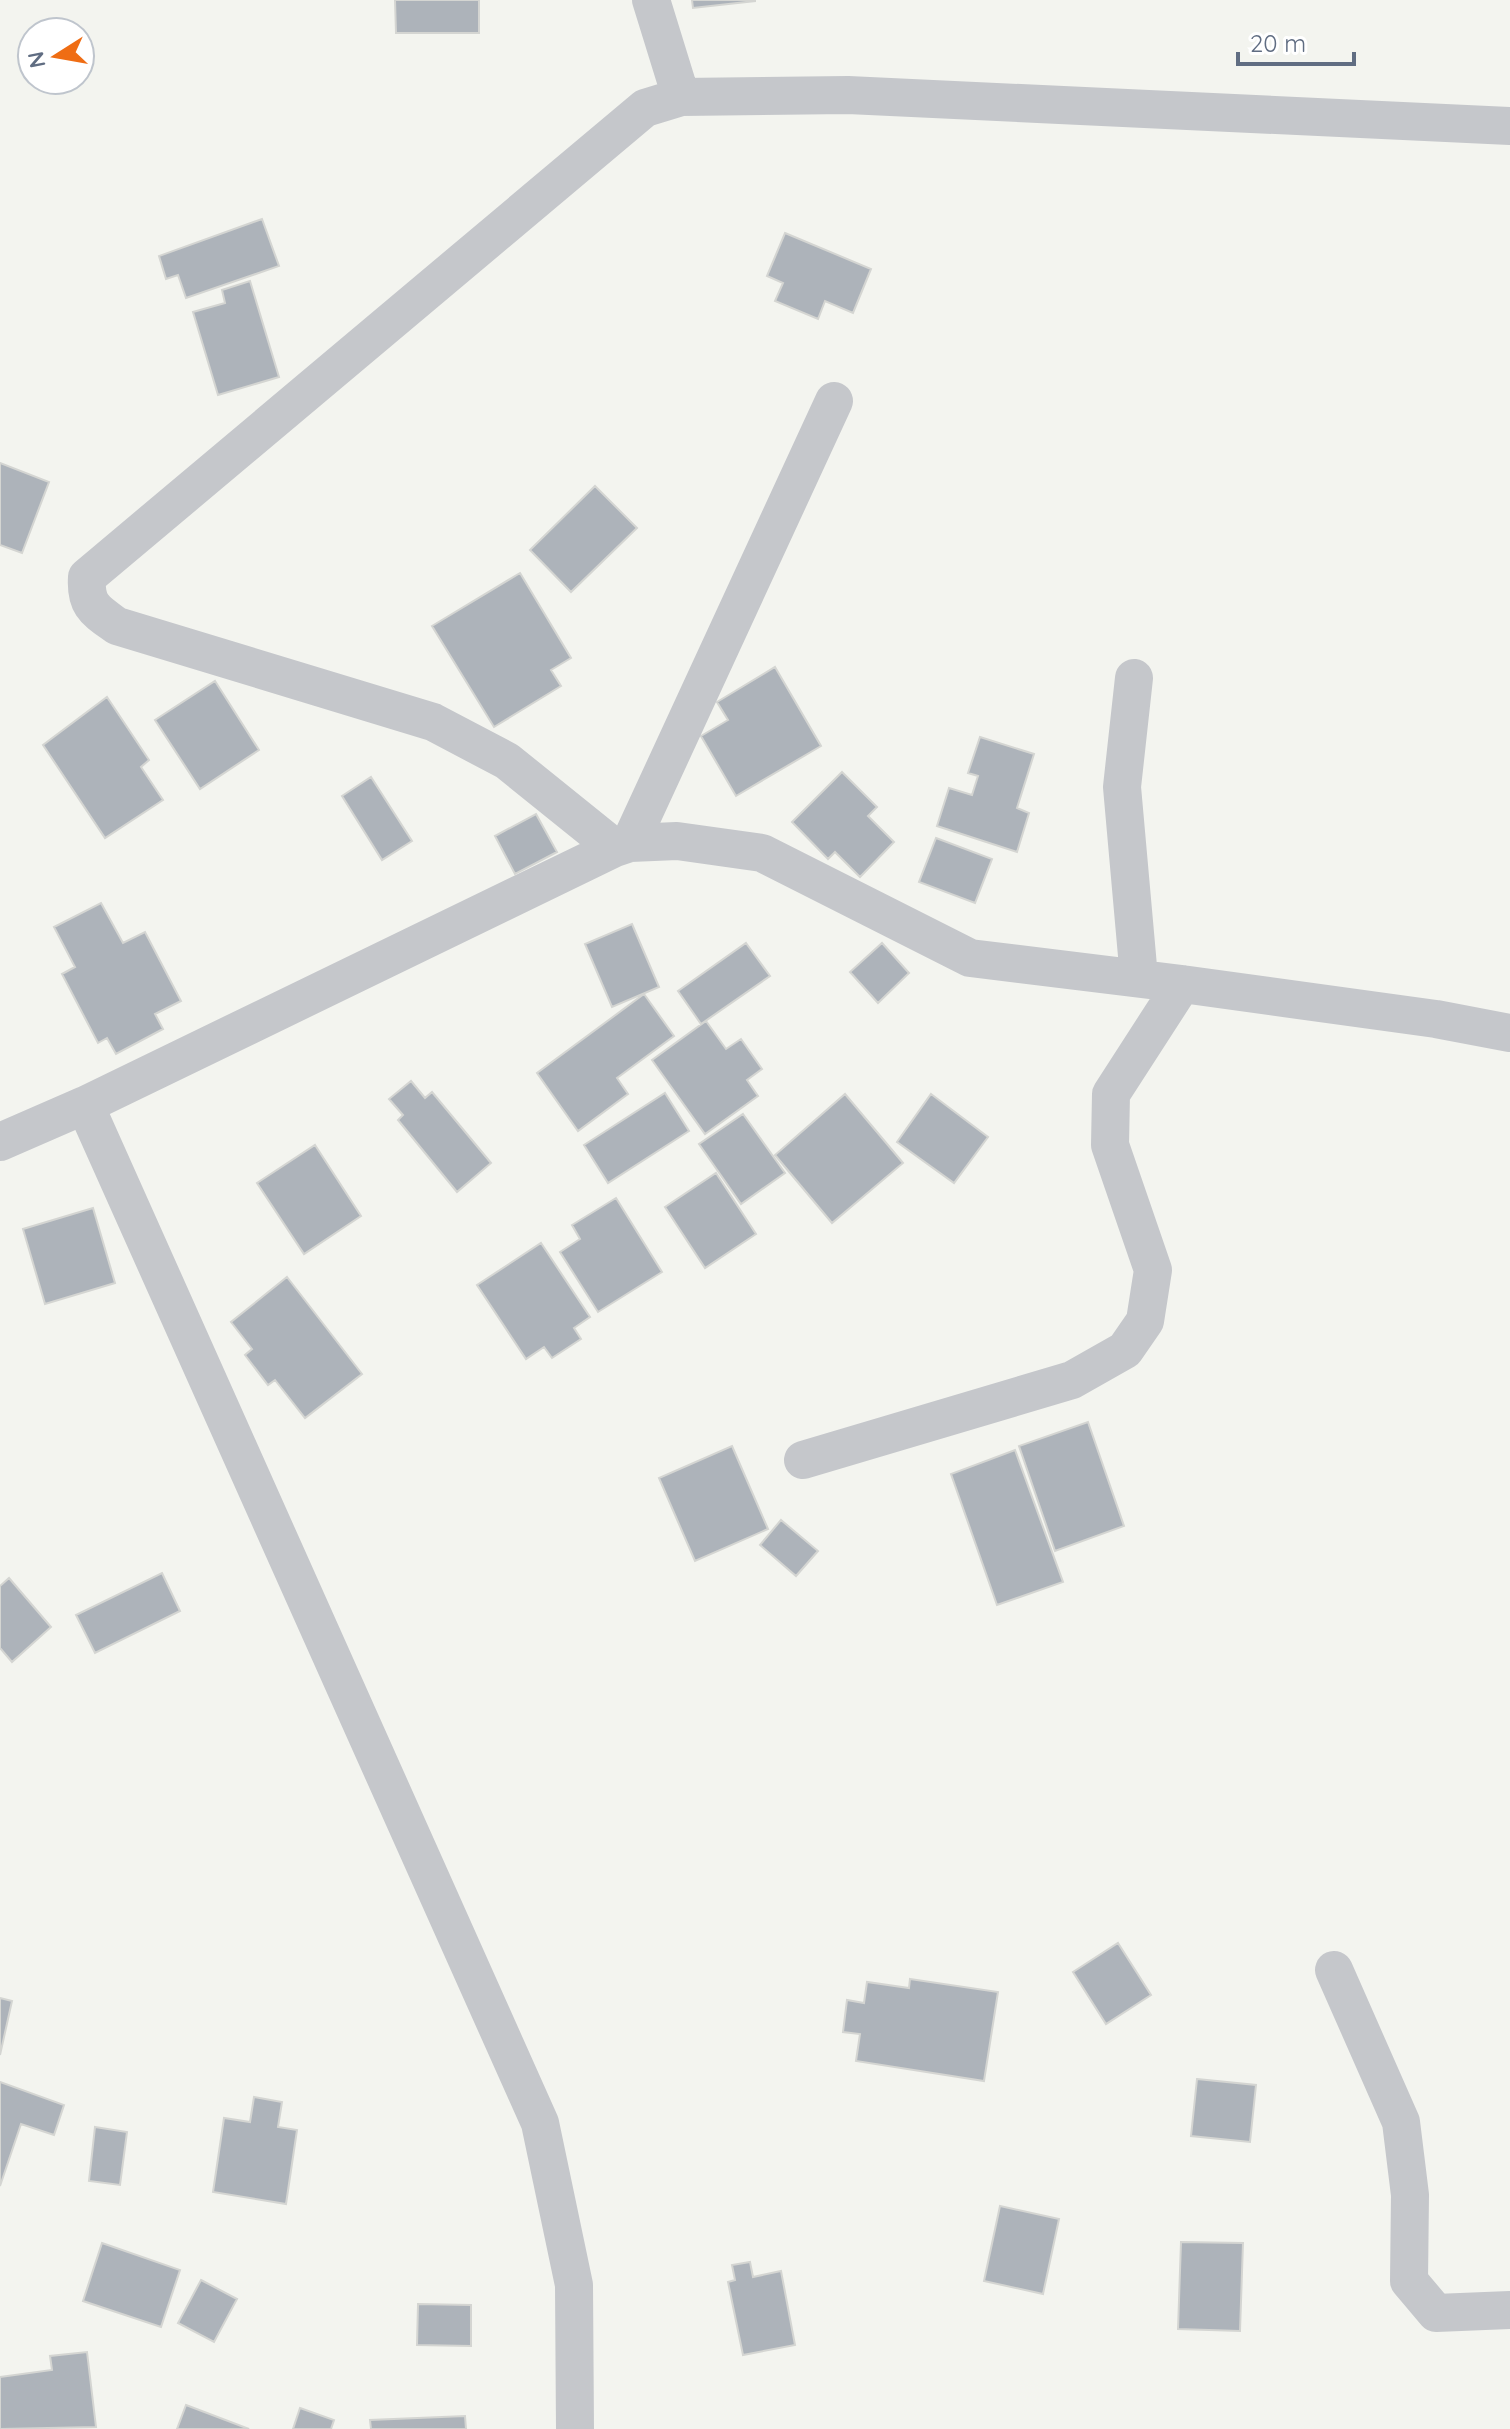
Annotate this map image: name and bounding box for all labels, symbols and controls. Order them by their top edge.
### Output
north arrow [16,16,96,96]
scale bar [1238,16,1354,66]
text: 20 m [1250,28,1306,58]
text: N [21,49,52,70]

